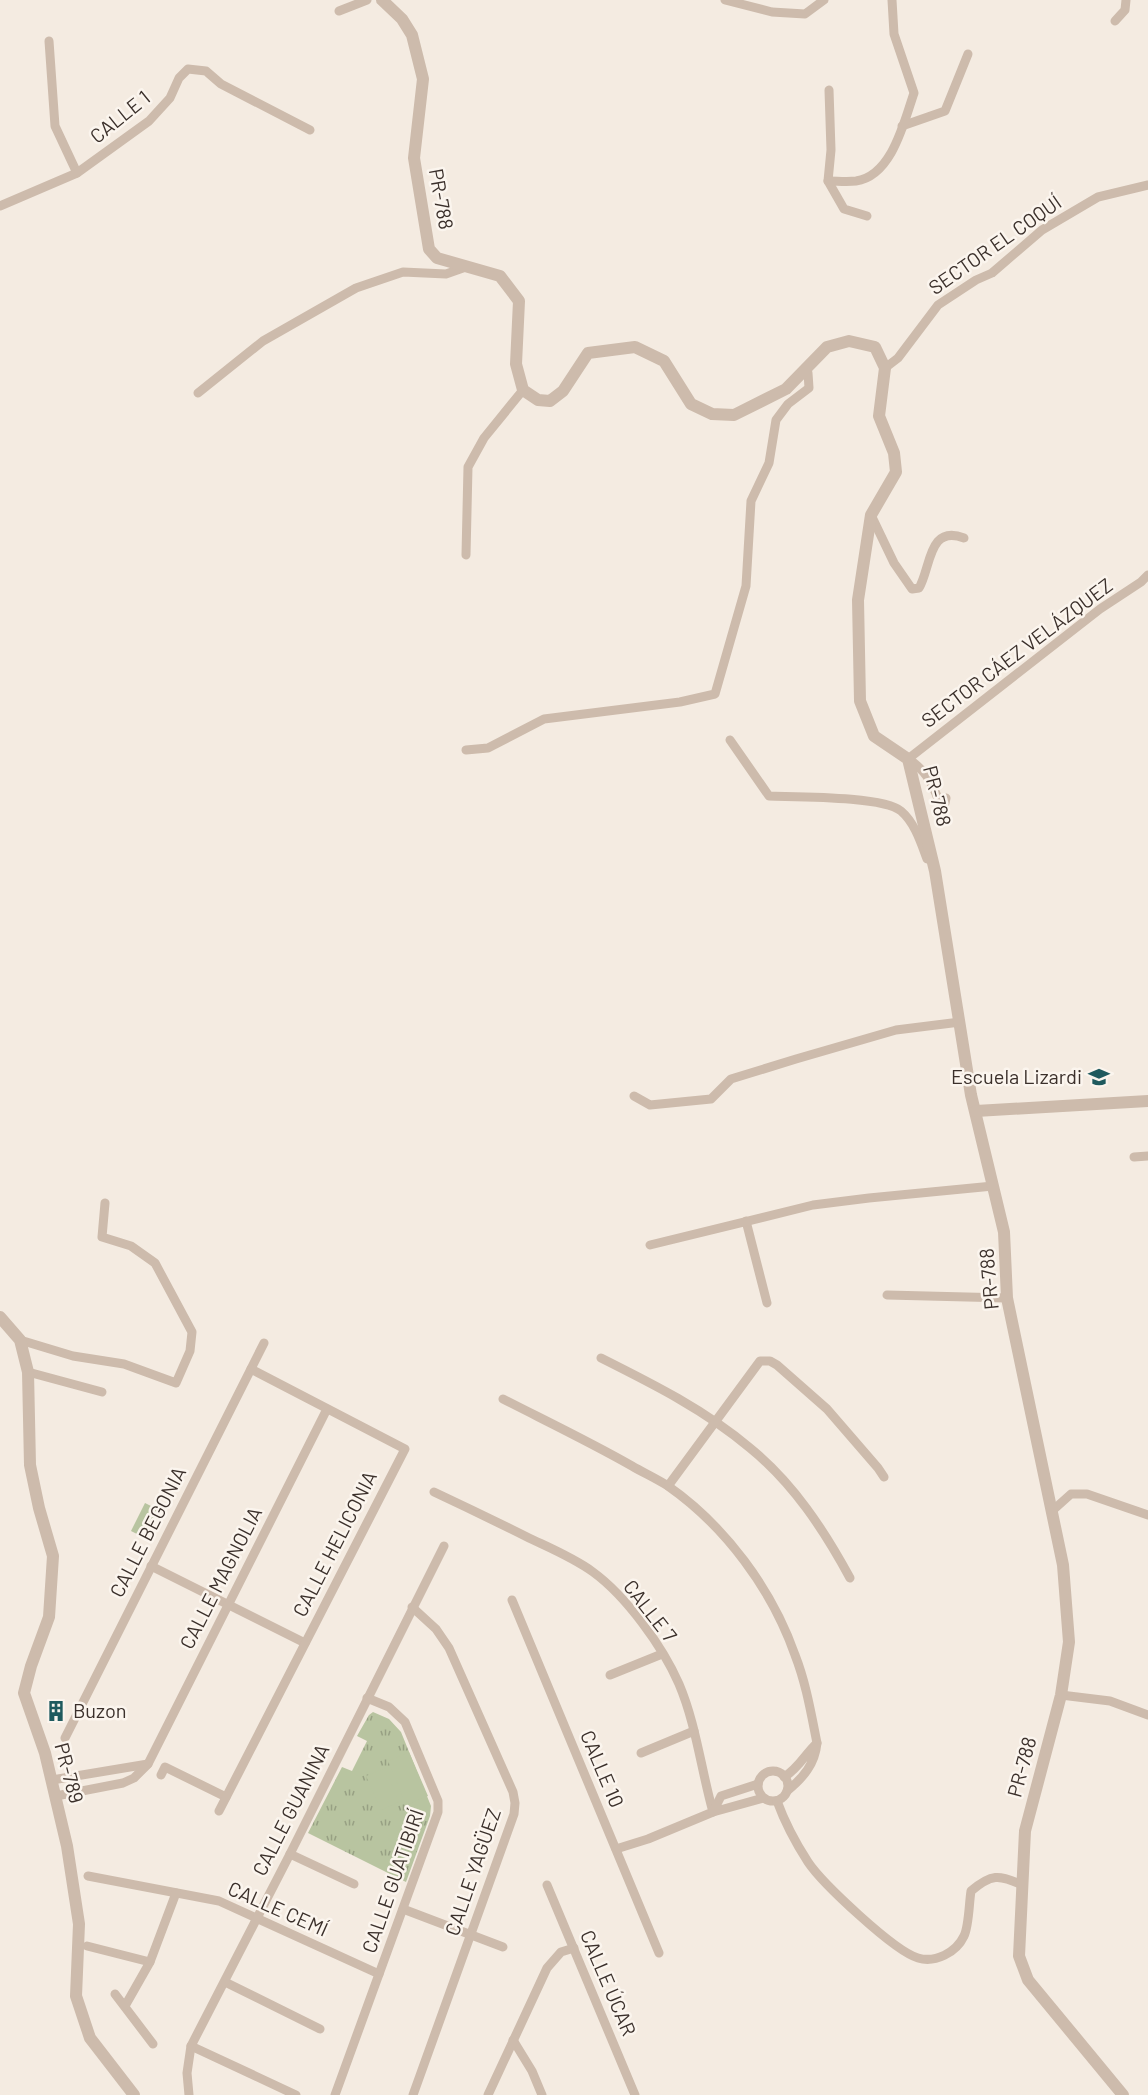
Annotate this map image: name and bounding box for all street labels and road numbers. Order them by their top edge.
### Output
street label: CALLE 1 [85,85,154,148]
street label: PR-788 [425,166,459,231]
street label: SECTOR EL COQUÍ [923,189,1065,299]
street label: SECTOR CÁEZ VELÁZQUEZ [916,572,1117,732]
street label: PR-788 [919,763,957,829]
street label: PR-788 [973,1247,1003,1311]
street label: CALLE BEGONIA [104,1462,190,1601]
street label: CALLE HELICONIA [287,1467,381,1620]
street label: CALLE MAGNOLIA [174,1503,266,1653]
street label: CALLE 7 [619,1574,683,1647]
street label: CALLE 10 [576,1726,630,1811]
street label: PR-788 [1001,1734,1041,1800]
street label: PR-789 [50,1740,90,1806]
street label: CALLE GUANINA [247,1740,334,1879]
street label: CALLE YAGÜEZ [439,1805,505,1938]
street label: CALLE GUATIBIRÍ [356,1806,428,1956]
street label: CALLE CEMÍ [225,1875,332,1941]
street label: CALLE ÚCAR [576,1926,642,2039]

